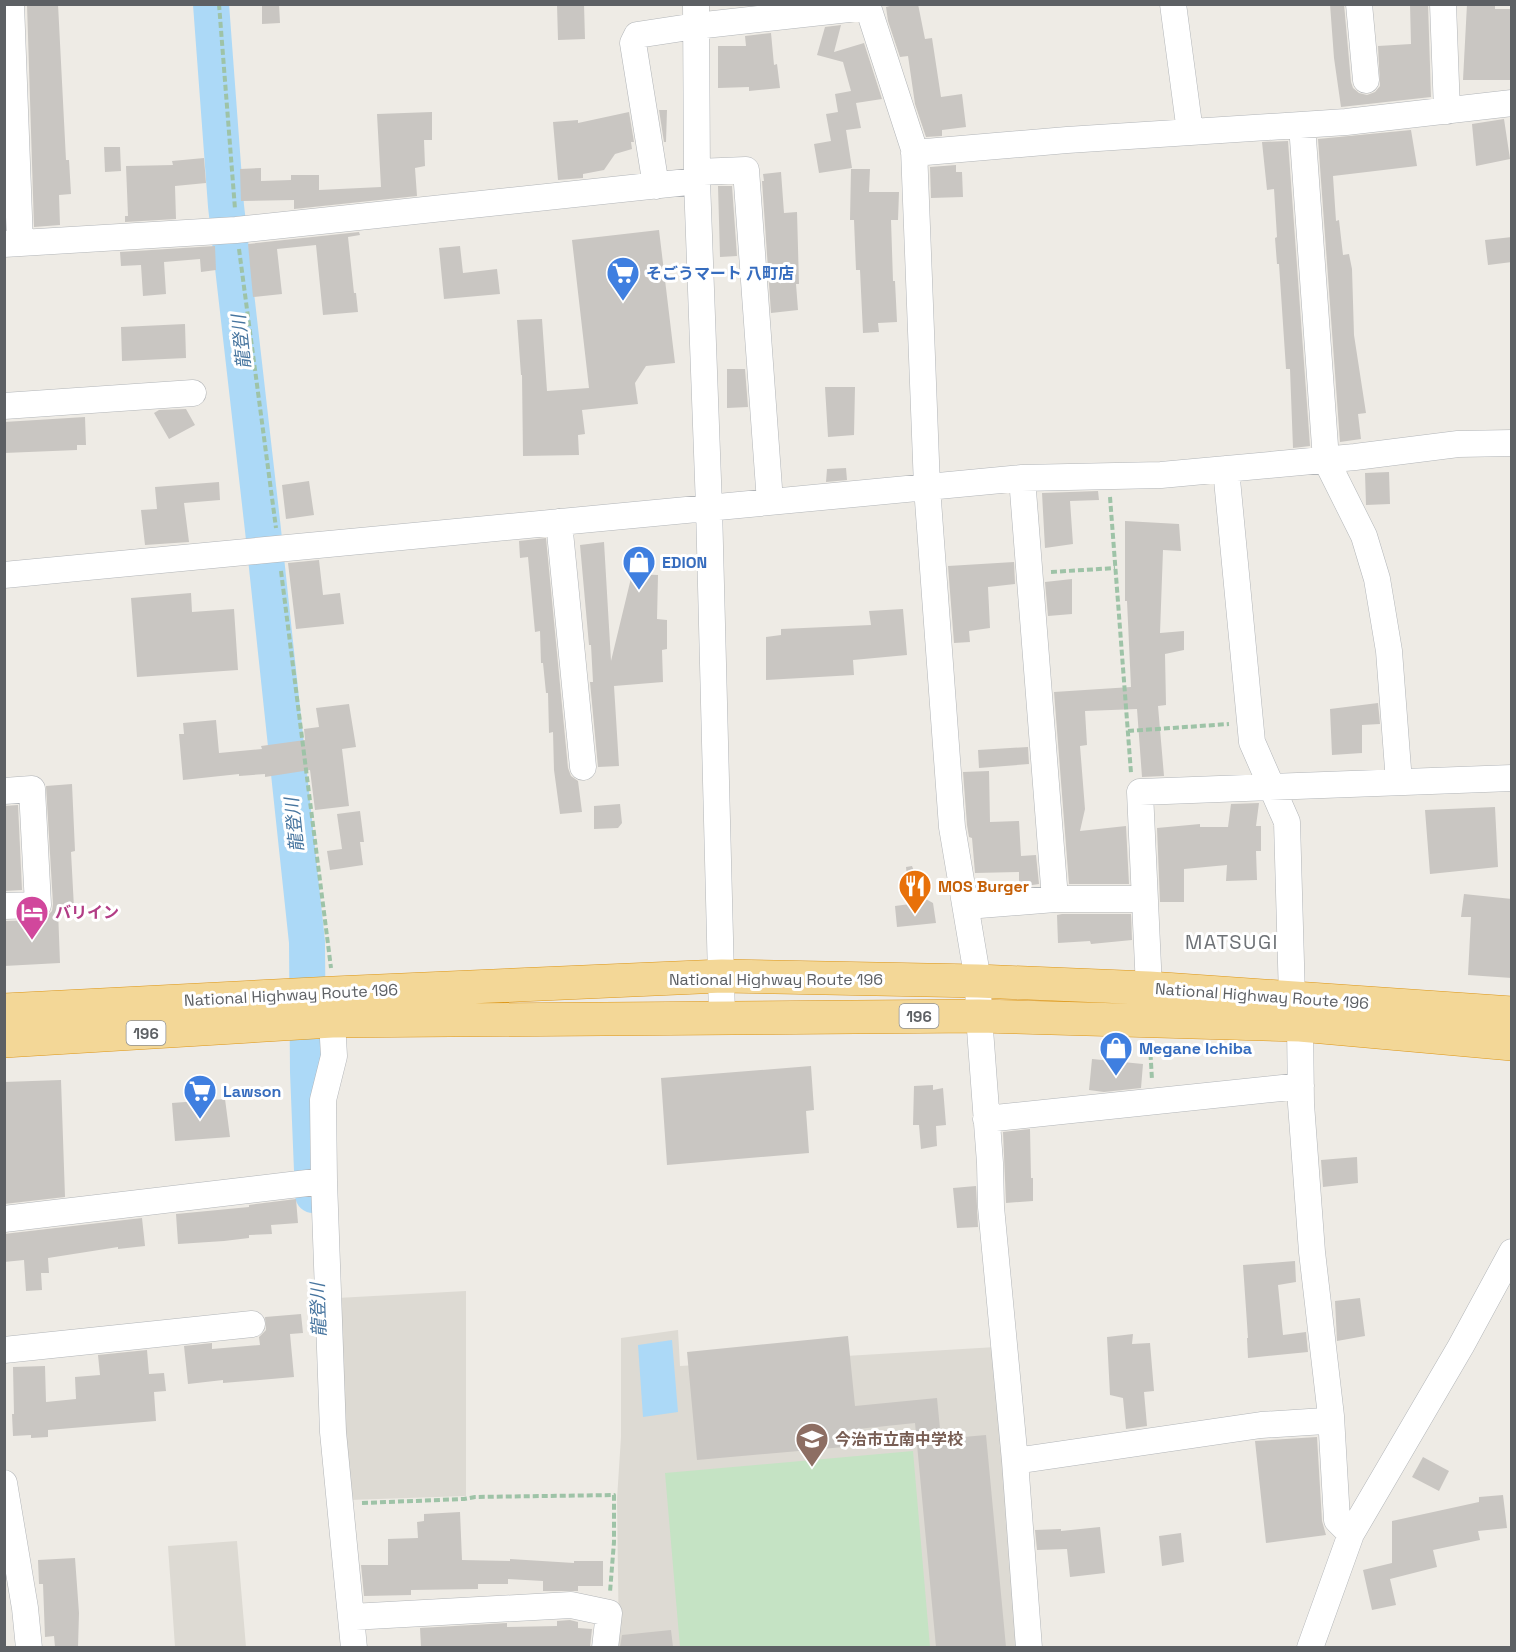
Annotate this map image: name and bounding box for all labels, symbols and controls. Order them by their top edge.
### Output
supermarket icon: そごうマート 八町店 [605,255,641,302]
place label: そごうマート 八町店 [646,263,794,284]
water label: 龍登川 [227,312,255,370]
shop icon: EDION [621,544,657,591]
place label: EDION [662,552,707,573]
water label: 龍登川 [280,795,308,853]
restaurant icon: MOS Burger [897,868,933,915]
place label: MOS Burger [938,876,1029,897]
hotel icon: バリイン [14,894,50,941]
place label: バリイン [55,902,119,923]
district label: MATSUGI [1185,929,1279,955]
street label: National Highway Route 196 [669,969,883,990]
street label: National Highway Route 196 [1154,978,1370,1014]
street label: National Highway Route 196 [183,979,399,1011]
road number: 196 [900,1004,938,1028]
road number: 196 [126,1021,166,1045]
shop icon: Megane Ichiba [1098,1030,1134,1077]
place label: Megane Ichiba [1139,1038,1252,1059]
supermarket icon: Lawson [182,1073,218,1120]
place label: Lawson [223,1081,281,1102]
water label: 龍登川 [305,1281,330,1337]
school or university icon: 今治市立南中学校 [794,1421,830,1468]
place label: 今治市立南中学校 [835,1429,963,1450]

